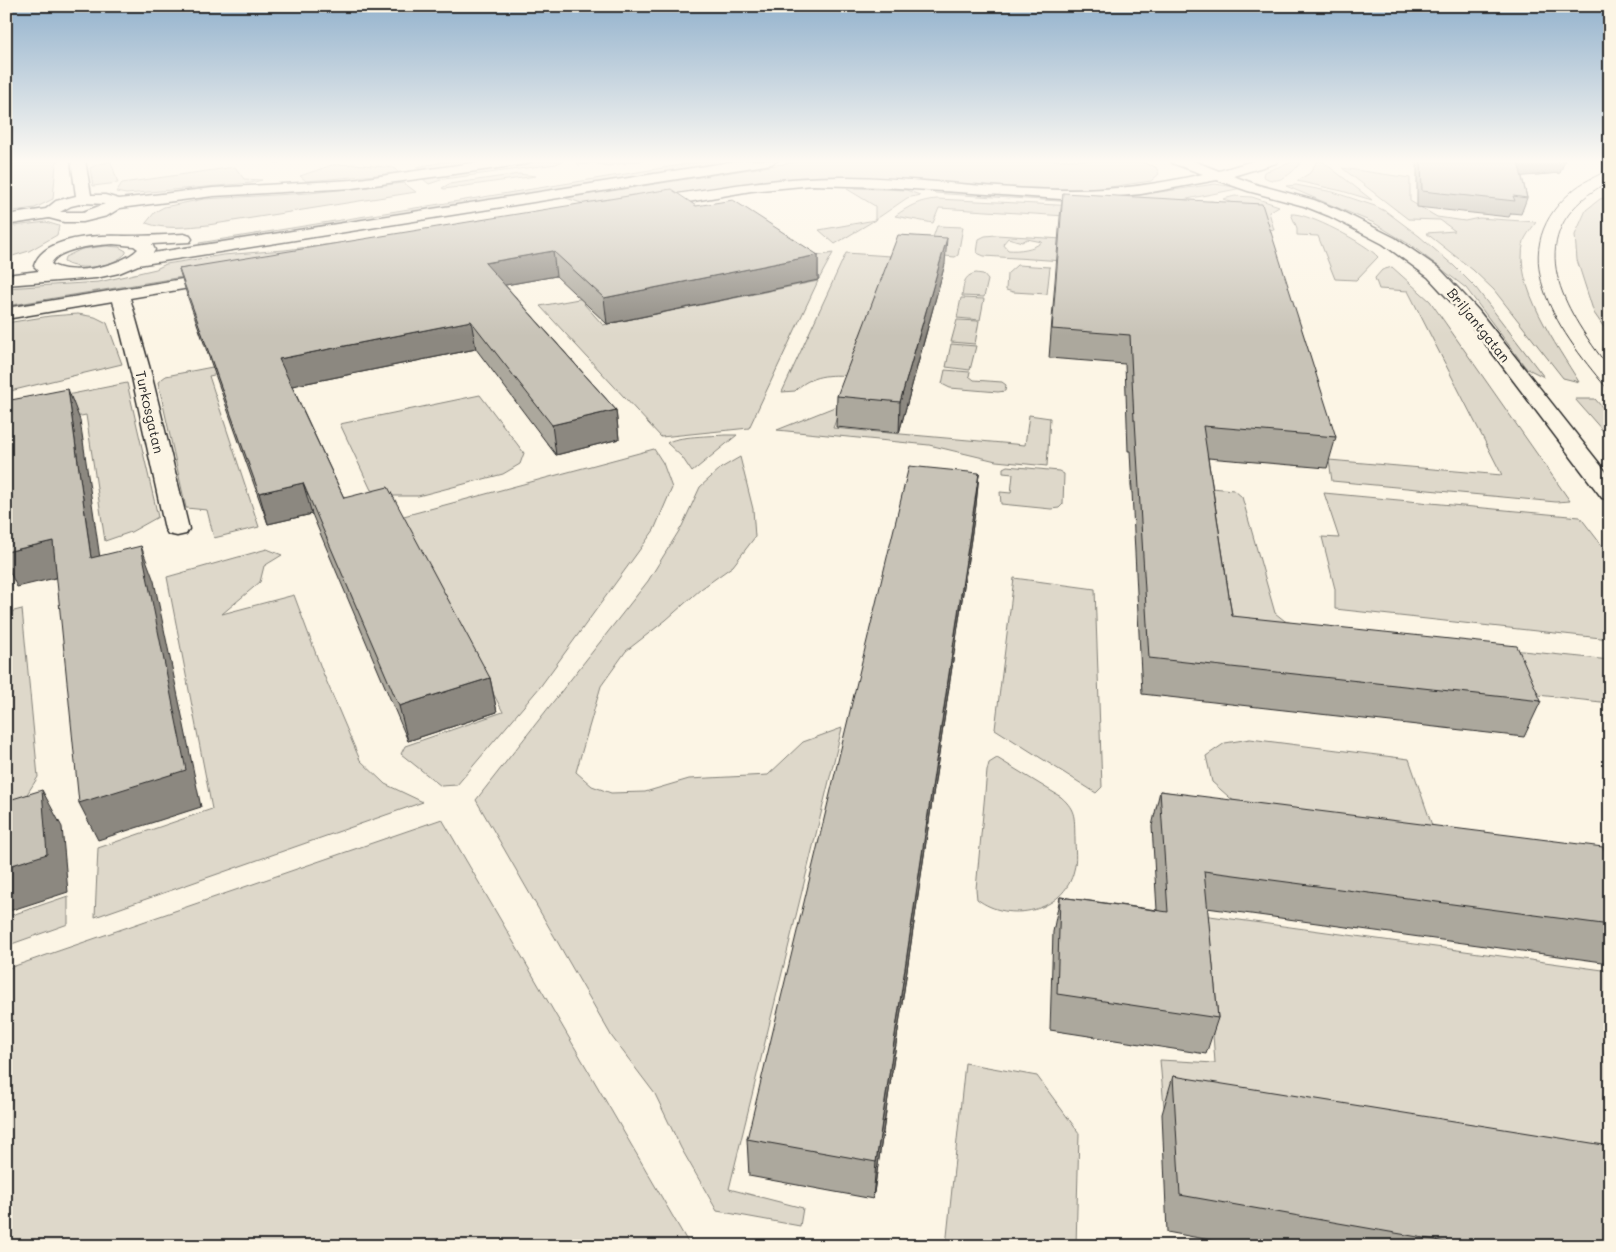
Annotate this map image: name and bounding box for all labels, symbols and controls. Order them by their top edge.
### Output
street label: Briljantgatan [1443,284,1515,366]
street label: Turkosgatan [131,369,169,455]

